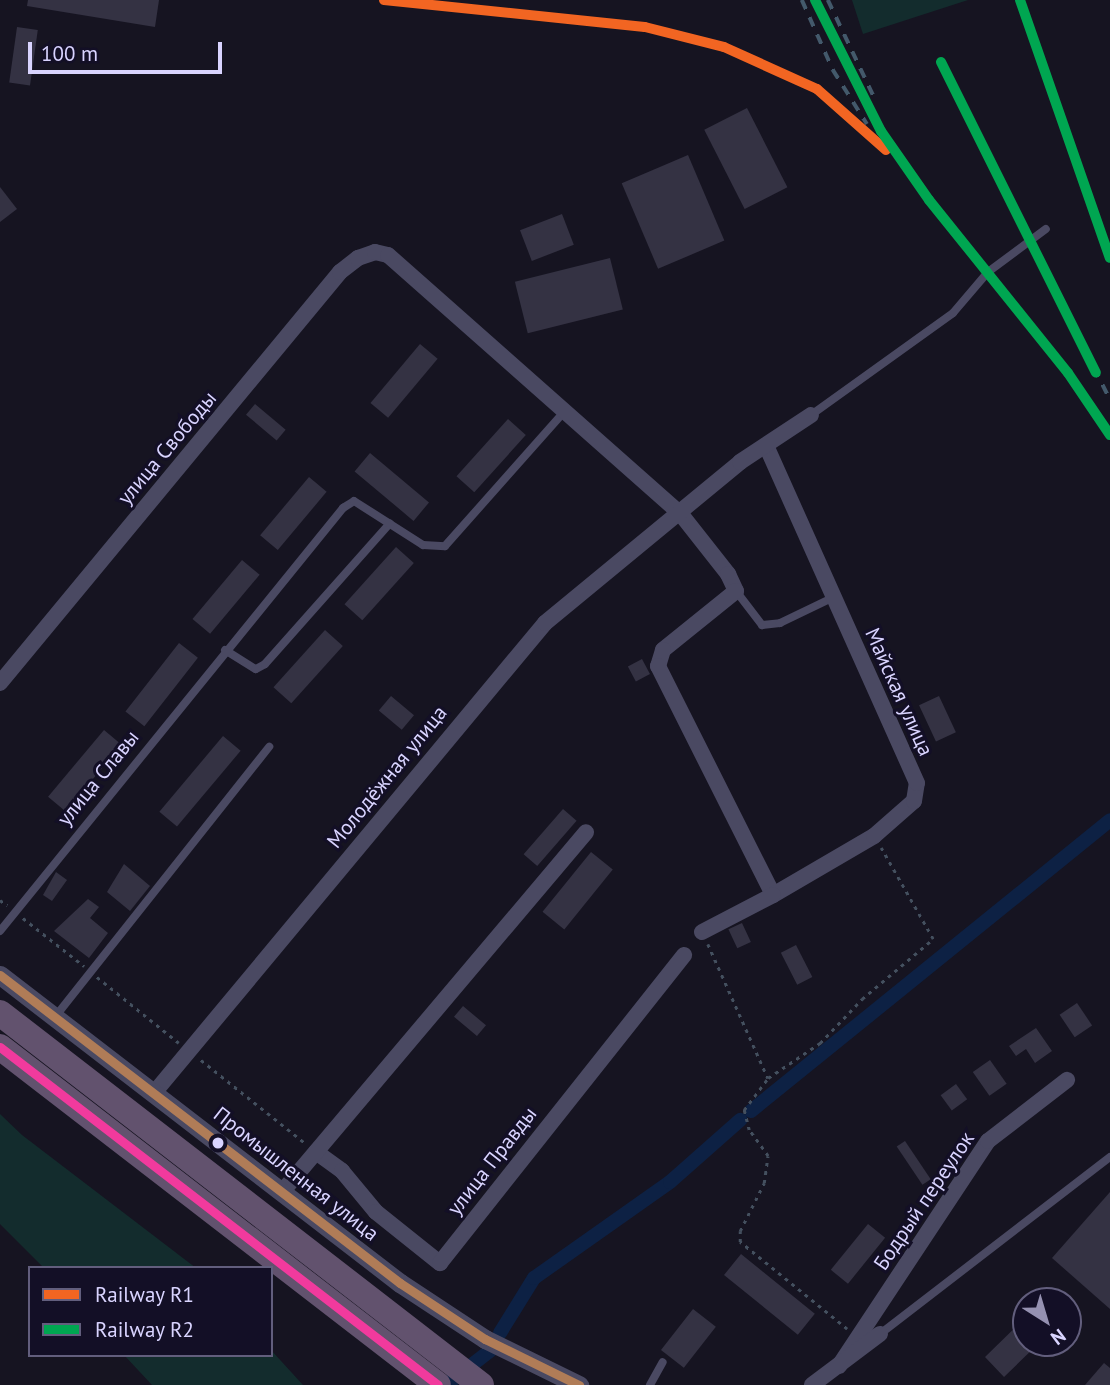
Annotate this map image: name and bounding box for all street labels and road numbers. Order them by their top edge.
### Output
street label: улица Свободы [112,386,222,510]
street label: Майская улица [860,624,938,760]
street label: Молодёжная улица [322,701,452,853]
street label: улица Славы [52,725,144,831]
street label: Промышленная улица [208,1102,384,1246]
street label: улица Правды [442,1102,542,1220]
street label: Бодрый переулок [868,1127,980,1275]

